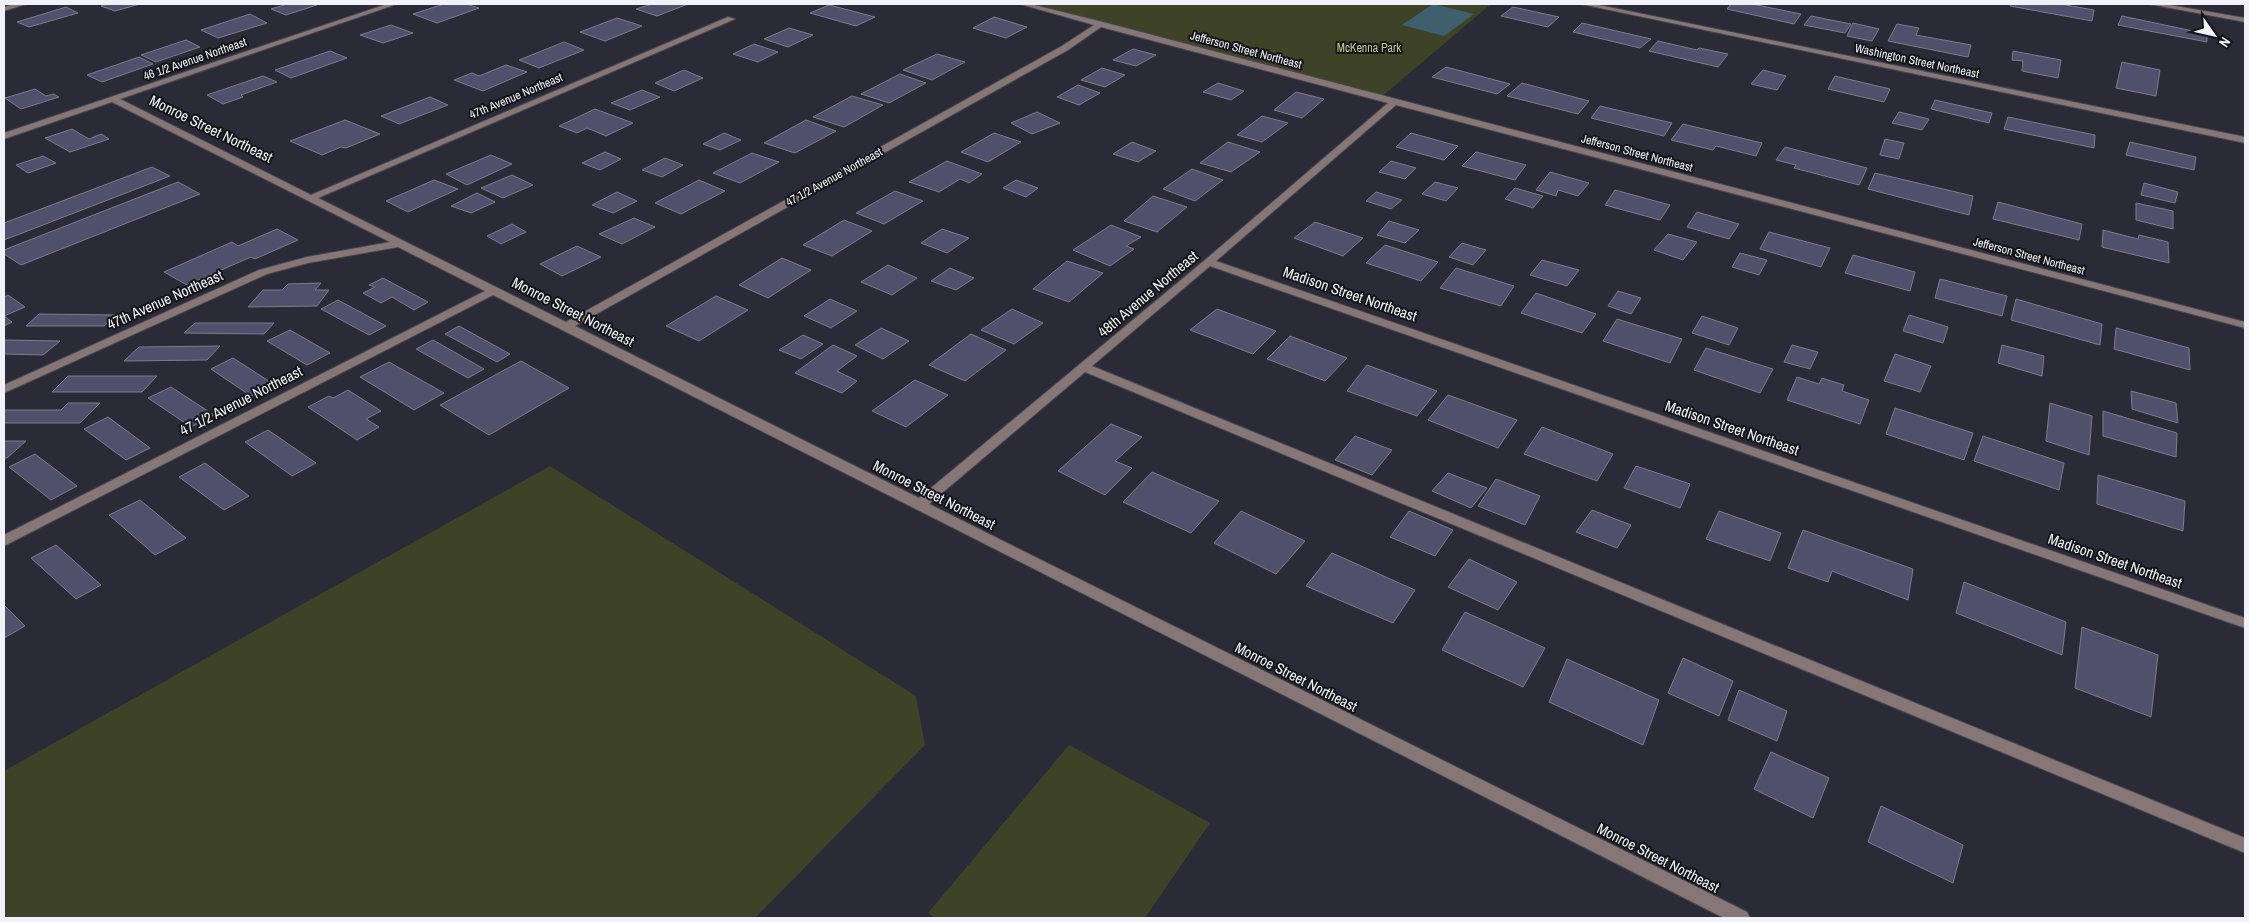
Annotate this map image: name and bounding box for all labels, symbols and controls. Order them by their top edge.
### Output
north arrow [2189,10,2239,60]
street label: Jefferson Street Northeast [1189,27,1304,73]
street label: 46 1/2 Avenue Northeast [141,34,249,84]
text: N [2215,34,2235,51]
park label: McKenna Park [1337,40,1401,56]
street label: Washington Street Northeast [1853,40,1981,82]
street label: 47th Avenue Northeast [467,69,565,123]
street label: Monroe Street Northeast [146,90,277,168]
street label: Jefferson Street Northeast [1580,130,1695,176]
street label: 47 1/2 Avenue Northeast [783,144,885,210]
street label: Jefferson Street Northeast [1972,233,2087,279]
street label: 48th Avenue Northeast [1093,245,1203,342]
street label: Madison Street Northeast [1280,261,1420,326]
street label: 47th Avenue Northeast [103,264,227,335]
street label: Monroe Street Northeast [508,272,639,352]
street label: 47 1/2 Avenue Northeast [176,360,306,441]
street label: Madison Street Northeast [1662,395,1802,460]
street label: Monroe Street Northeast [869,455,1000,535]
street label: Madison Street Northeast [2045,528,2185,593]
street label: Monroe Street Northeast [1231,637,1362,717]
street label: Monroe Street Northeast [1593,818,1724,898]

